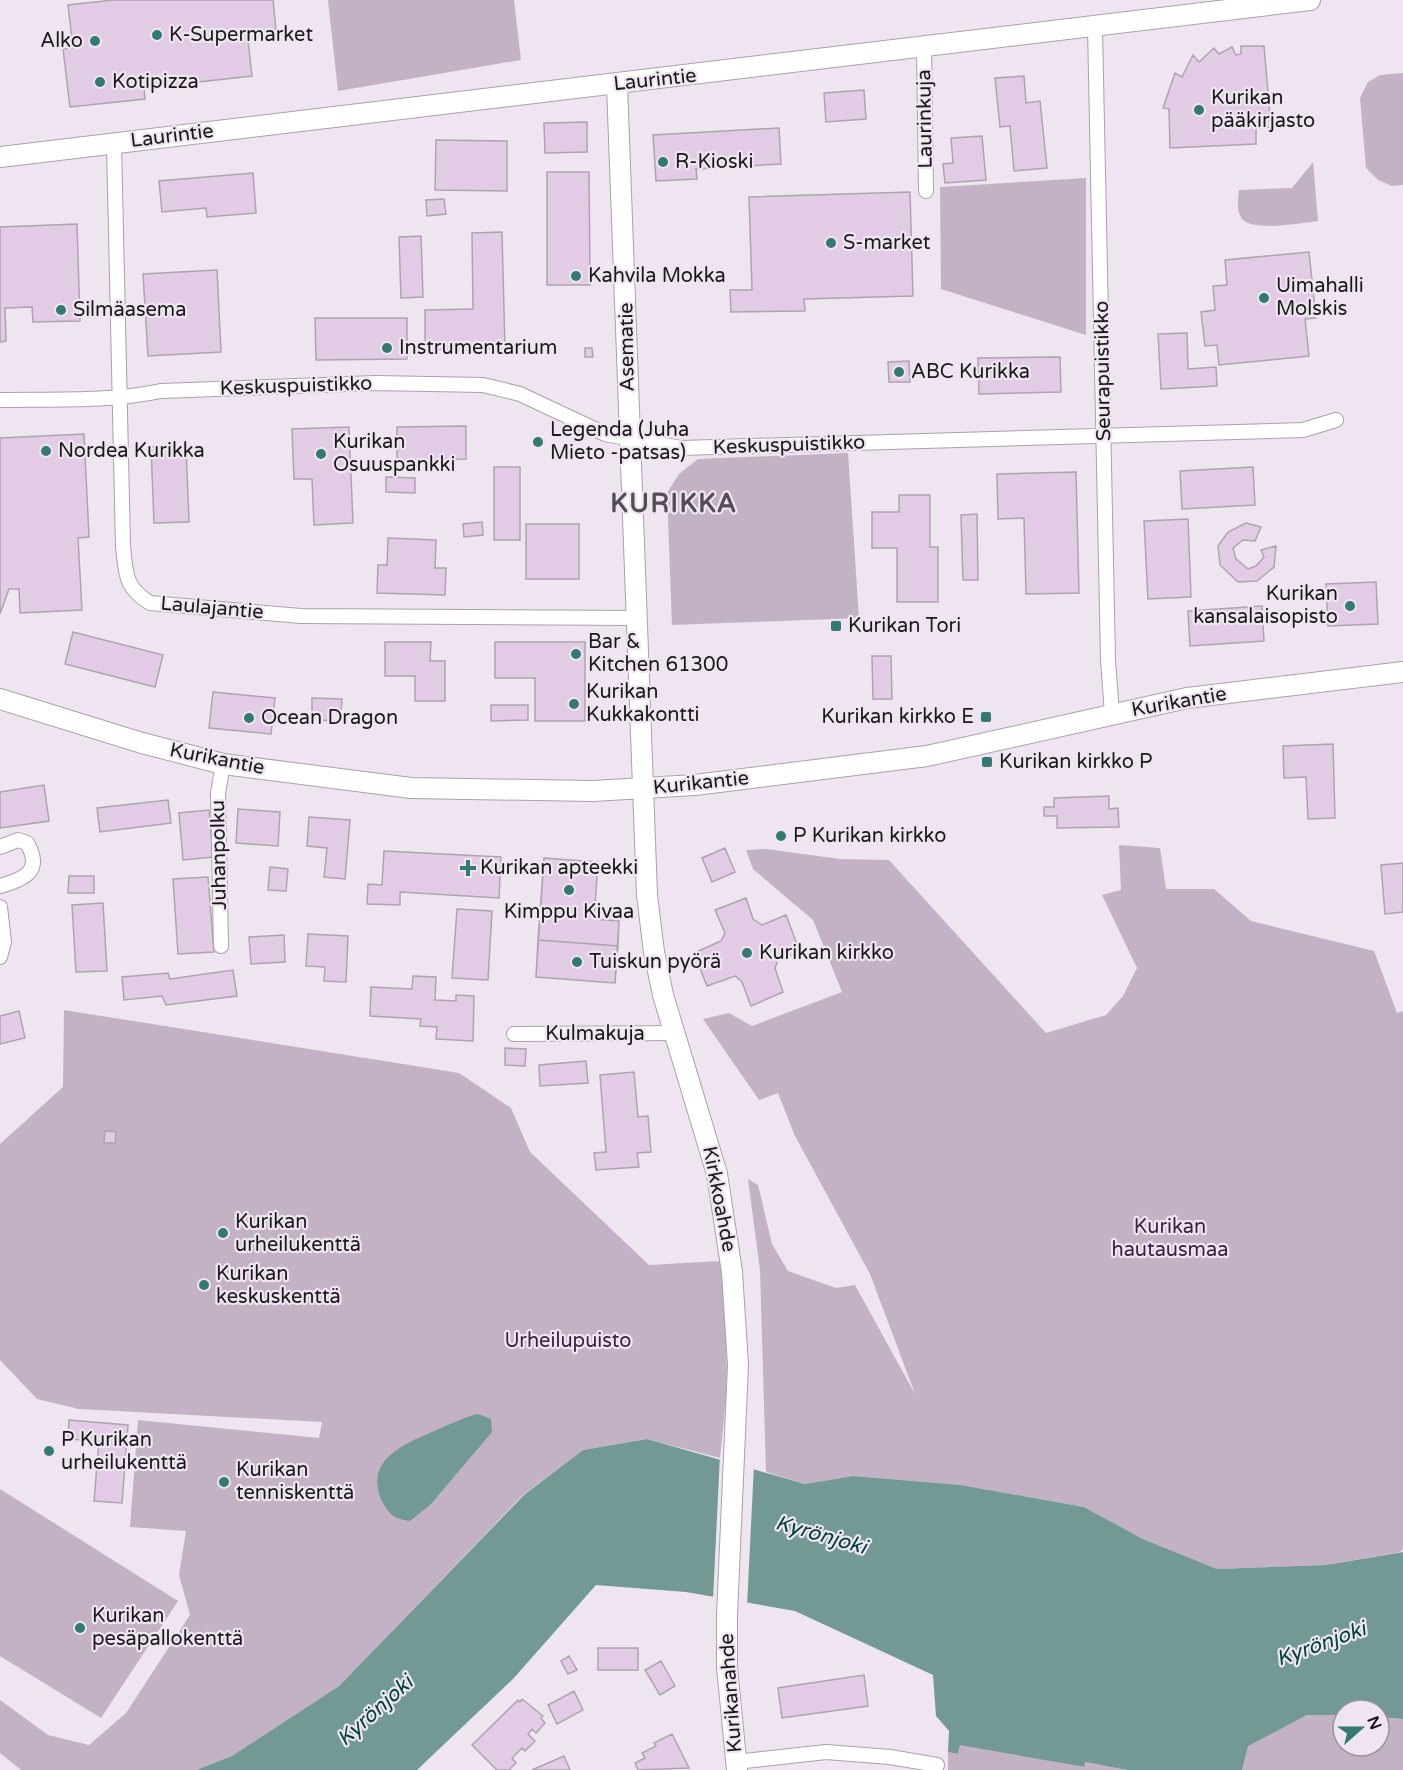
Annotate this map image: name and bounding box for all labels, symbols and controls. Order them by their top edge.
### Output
place label: K-Supermarket [169,23,313,47]
marker: K-Supermarket [150,28,164,42]
place label: Alko [40,29,83,53]
marker: Alko [88,34,102,48]
street label: Laurintie [612,64,698,96]
street label: Laurinkuja [912,69,938,169]
place label: Kotipizza [112,70,199,94]
marker: Kotipizza [93,75,107,89]
place label: Kurikan pääkirjasto [1211,86,1315,133]
marker: Kurikan pääkirjasto [1192,103,1206,117]
street label: Laurintie [129,119,215,153]
place label: R-Kioski [675,150,753,174]
marker: R-Kioski [656,155,670,169]
place label: S-market [843,231,931,255]
marker: S-market [824,236,838,250]
place label: Kahvila Mokka [588,264,726,288]
marker: Kahvila Mokka [569,269,583,283]
place label: Uimahalli Molskis [1276,274,1364,321]
marker: Uimahalli Molskis [1257,291,1271,305]
place label: Silmäasema [73,298,186,322]
street label: Seurapuistikko [1090,301,1116,441]
street label: Asematie [614,302,640,392]
marker: Silmäasema [54,303,68,317]
place label: Instrumentarium [399,336,557,360]
marker: Instrumentarium [380,341,394,355]
place label: ABC Kurikka [911,360,1030,384]
marker: ABC Kurikka [892,365,906,379]
street label: Keskuspuistikko [219,371,373,401]
place label: Legenda (Juha Mieto -patsas) [550,418,689,465]
place label: Kurikan Osuuspankki [333,430,456,477]
street label: Keskuspuistikko [712,430,866,460]
marker: Legenda (Juha Mieto -patsas) [531,435,545,449]
place label: Nordea Kurikka [58,439,205,463]
marker: Nordea Kurikka [39,444,53,458]
marker: Kurikan Osuuspankki [314,447,328,461]
district label: KURIKKA [610,488,738,519]
place label: Kurikan kansalaisopisto [1193,582,1338,629]
street label: Laulajantie [160,592,264,624]
marker: Kurikan kansalaisopisto [1343,599,1357,613]
place label: Kurikan Tori [848,614,961,638]
marker: Kurikan Tori [829,619,843,633]
place label: Bar & Kitchen 61300 [588,630,728,677]
marker: Bar & Kitchen 61300 [569,647,583,661]
place label: Kurikan Kukkakontti [586,680,700,727]
street label: Kurikantie [1130,682,1228,722]
marker: Kurikan Kukkakontti [567,697,581,711]
place label: Kurikan kirkko E [821,705,974,729]
place label: Ocean Dragon [261,706,398,730]
marker: Kurikan kirkko E [979,710,993,724]
marker: Ocean Dragon [242,711,256,725]
street label: Kurikantie [168,738,266,780]
place label: Kurikan kirkko P [999,750,1153,774]
marker: Kurikan kirkko P [980,755,994,769]
street label: Kurikantie [652,766,750,800]
street label: Juhanpolku [206,800,232,910]
place label: P Kurikan kirkko [793,824,947,848]
marker: P Kurikan kirkko [774,829,788,843]
place label: Kurikan apteekki [480,856,638,880]
marker: Kurikan apteekki [461,861,475,875]
marker: Kimppu Kivaa [562,883,576,897]
place label: Kimppu Kivaa [504,900,634,924]
place label: Kurikan kirkko [759,941,894,965]
marker: Kurikan kirkko [740,946,754,960]
place label: Tuiskun pyörä [589,950,721,974]
marker: Tuiskun pyörä [570,955,584,969]
street label: Kulmakuja [545,1022,645,1046]
street label: Kirkkoahde [697,1144,741,1254]
place label: Kurikan urheilukenttä [235,1210,361,1257]
park label: Kurikan hautausmaa [1112,1215,1228,1262]
marker: Kurikan urheilukenttä [216,1226,230,1240]
place label: Kurikan keskuskenttä [216,1262,341,1309]
marker: Kurikan keskuskenttä [197,1278,211,1292]
park label: Urheilupuisto [504,1329,632,1353]
place label: P Kurikan urheilukenttä [61,1428,187,1475]
marker: P Kurikan urheilukenttä [42,1444,56,1458]
place label: Kurikan tenniskenttä [236,1458,354,1505]
marker: Kurikan tenniskenttä [217,1475,231,1489]
water label: Kyrönjoki [773,1510,872,1561]
place label: Kurikan pesäpallokenttä [92,1604,243,1651]
water label: Kyrönjoki [1273,1615,1372,1672]
marker: Kurikan pesäpallokenttä [73,1621,87,1635]
street label: Kurikanahde [715,1632,747,1754]
water label: Kyrönjoki [332,1669,420,1752]
north arrow [1331,1698,1391,1758]
text: N [1362,1713,1386,1733]

